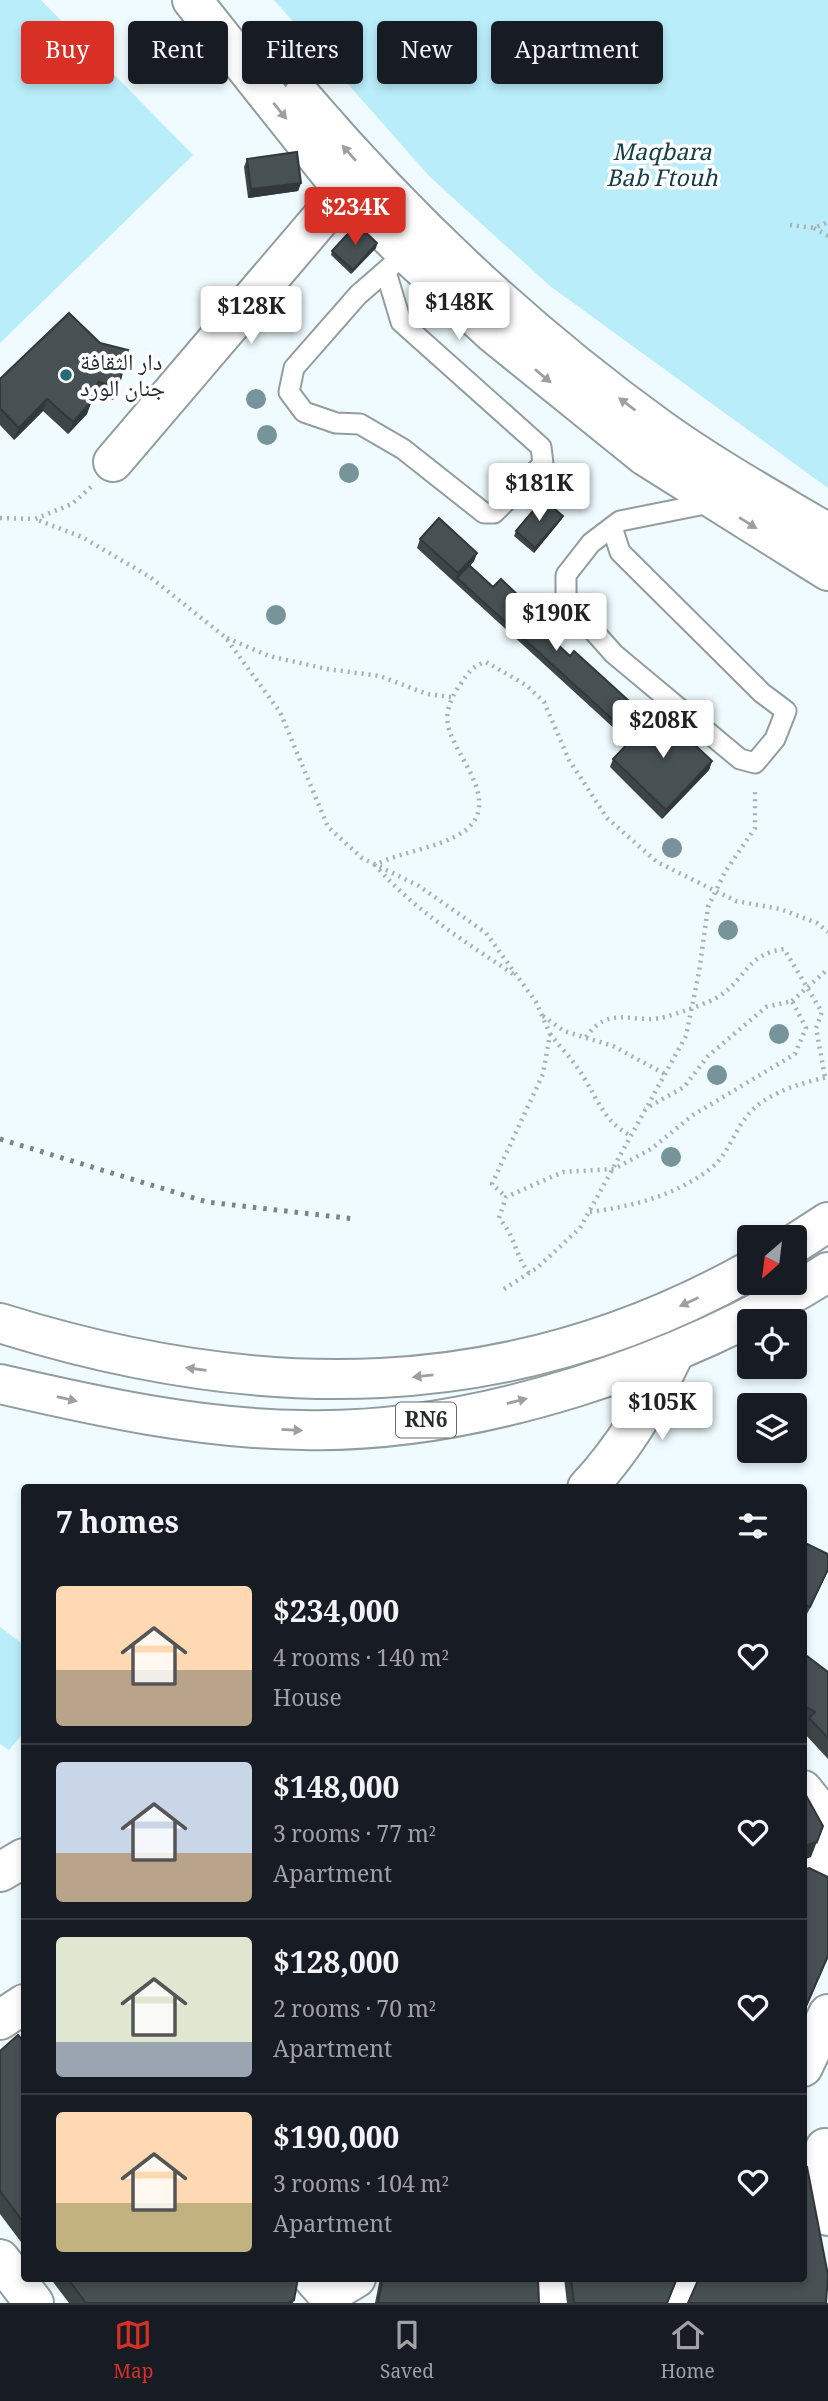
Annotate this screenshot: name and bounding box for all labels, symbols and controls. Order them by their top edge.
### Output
chip: Buy [21,21,114,84]
chip: Rent [128,21,228,84]
chip: Filters [242,21,363,84]
chip: New [377,21,477,84]
chip: Apartment [491,21,663,84]
one-way arrow [272,102,287,119]
park label: Maqbara Bab Ftouh [606,135,718,201]
one-way arrow [342,144,357,161]
pin: $234K [306,188,404,247]
text: $234K [321,190,389,230]
pin: $148K [410,282,508,342]
text: $148K [425,285,493,325]
pin: $128K [202,286,300,346]
text: $128K [217,289,285,329]
place label: دار الثقافة جنان الورد [80,345,165,411]
marker: دار الثقافة جنان الورد [58,367,74,383]
one-way arrow [534,368,552,383]
one-way arrow [618,396,636,411]
pin: $181K [490,463,588,523]
text: $181K [505,466,573,506]
one-way arrow [738,516,757,529]
pin: $190K [507,594,605,653]
text: $190K [522,596,590,636]
pin: $208K [614,700,712,760]
text: $208K [629,703,697,743]
north arrow [737,1225,807,1295]
map controls [737,1225,807,1463]
one-way arrow [678,1297,699,1308]
button: locate [737,1309,807,1379]
one-way arrow [185,1364,207,1375]
one-way arrow [412,1371,434,1382]
pin: $105K [613,1382,711,1442]
text: $105K [628,1385,696,1425]
button: layers [737,1393,807,1463]
one-way arrow [56,1394,78,1405]
one-way arrow [506,1395,528,1406]
road number: RN6 [396,1402,456,1438]
one-way arrow [281,1424,303,1435]
text: 7 homes [56,1501,179,1552]
icon: filters [734,1507,772,1545]
text: $234,000 [273,1590,399,1641]
icon: home [112,1614,196,1698]
icon: heart [734,1637,772,1675]
text: 4 rooms · 140 m² [273,1641,449,1681]
text: House [273,1681,342,1721]
text: $148,000 [273,1766,399,1817]
icon: home [112,1790,196,1874]
icon: heart [734,1813,772,1851]
text: 3 rooms · 77 m² [273,1817,436,1857]
text: Apartment [273,1857,392,1897]
text: $128,000 [273,1941,399,1992]
icon: home [112,1965,196,2049]
icon: heart [734,1988,772,2026]
text: 2 rooms · 70 m² [273,1992,436,2032]
text: Apartment [273,2032,392,2072]
text: $190,000 [273,2116,399,2167]
icon: home [112,2140,196,2224]
icon: heart [734,2163,772,2201]
text: 3 rooms · 104 m² [273,2167,449,2207]
text: Apartment [273,2207,392,2247]
tab: Map [113,2316,153,2390]
tab: Saved [380,2316,434,2390]
tab: Home [661,2316,715,2390]

